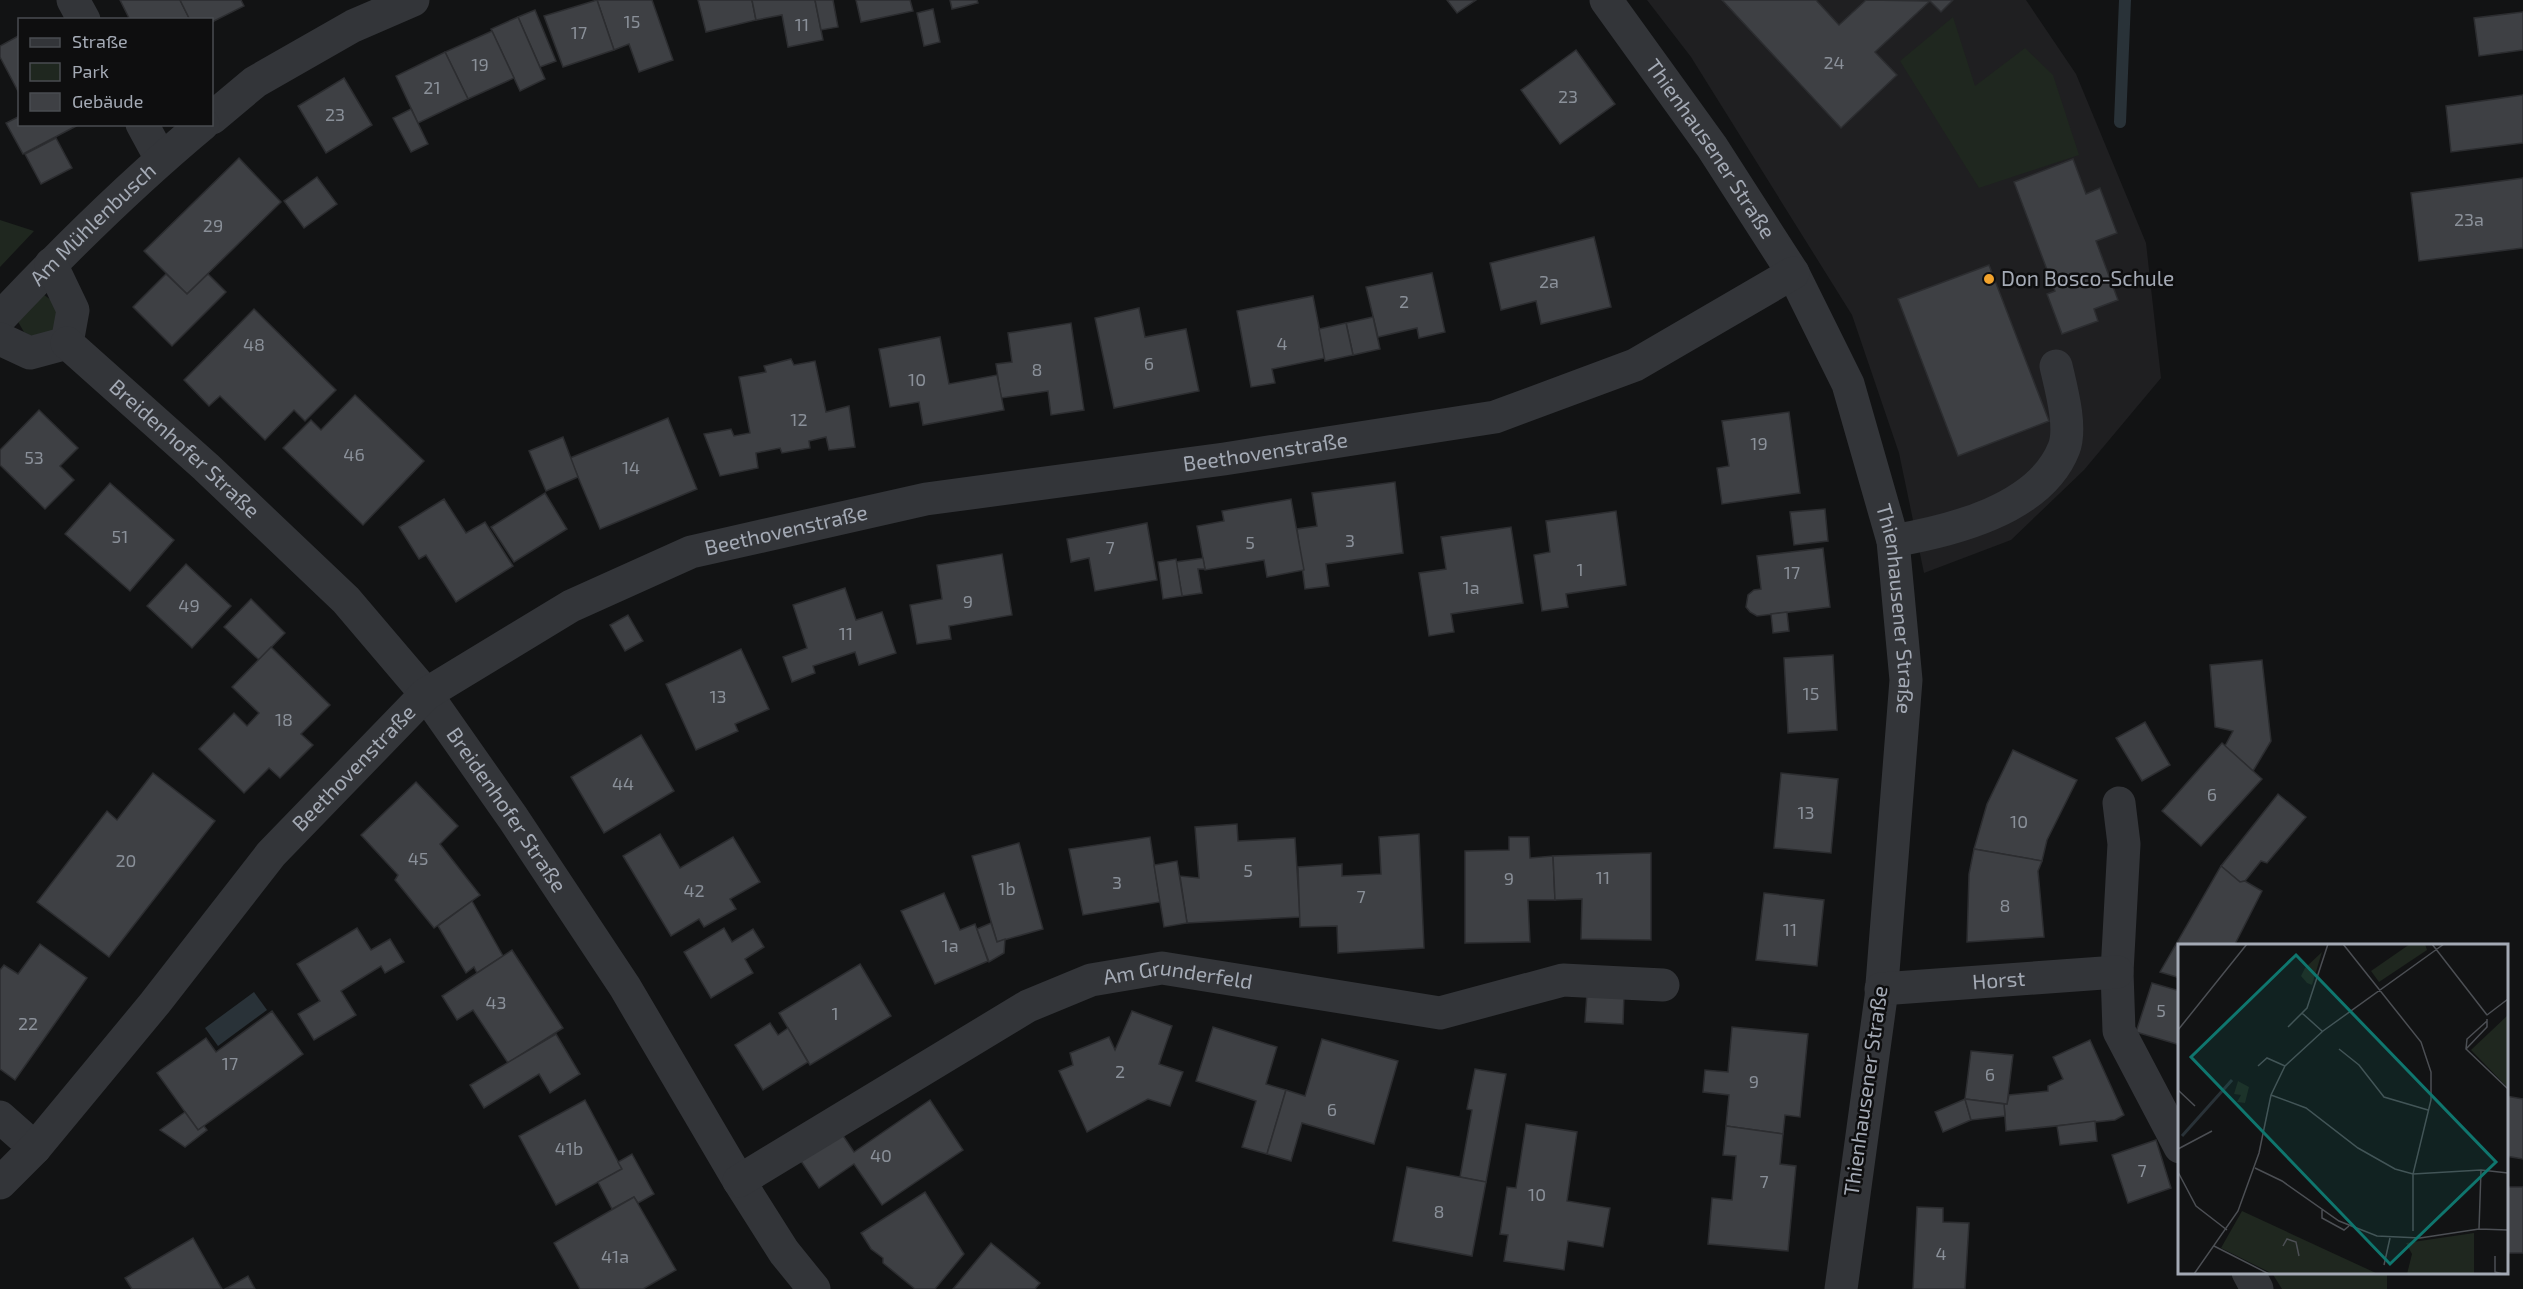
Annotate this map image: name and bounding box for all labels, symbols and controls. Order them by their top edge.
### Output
house number: 15 [624,10,640,32]
house number: 11 [795,13,809,35]
legend [18,18,213,126]
house number: 17 [571,21,587,43]
text: Straße [72,30,128,52]
house number: 24 [1823,51,1845,73]
house number: 19 [471,53,489,75]
street label: Thienhausener Straße [1642,53,1782,243]
text: Park [72,60,109,82]
house number: 21 [423,76,441,98]
house number: 23 [1558,85,1578,107]
text: Gebäude [72,90,143,112]
house number: 23 [325,103,345,125]
street label: Am Mühlenbusch [24,157,160,290]
house number: 23a [2454,208,2484,230]
house number: 29 [203,214,223,236]
place label: Don Bosco-Schule [2001,265,2174,290]
house number: 2a [1539,270,1559,292]
marker: Don Bosco-Schule [1982,272,1996,286]
house number: 2 [1399,290,1409,312]
house number: 4 [1276,332,1288,354]
house number: 48 [243,333,265,355]
house number: 6 [1144,352,1154,374]
house number: 8 [1032,358,1042,380]
house number: 10 [908,368,926,390]
street label: Breidenhofer Straße [105,373,266,522]
house number: 12 [790,408,808,430]
street label: Beethovenstraße [1181,426,1349,475]
house number: 19 [1750,432,1768,454]
house number: 46 [343,443,365,465]
house number: 53 [24,446,44,468]
house number: 14 [622,456,640,478]
street label: Beethovenstraße [702,499,870,560]
street label: Thienhausener Straße [1872,500,1920,715]
house number: 51 [112,525,128,547]
house number: 3 [1345,529,1355,551]
house number: 5 [1245,531,1255,553]
house number: 7 [1105,536,1115,558]
house number: 1 [1576,558,1584,580]
house number: 17 [1784,561,1800,583]
house number: 1a [1462,576,1480,598]
house number: 9 [963,590,973,612]
house number: 49 [178,594,200,616]
house number: 11 [839,622,853,644]
house number: 15 [1803,682,1819,704]
house number: 13 [709,685,727,707]
street label: Beethovenstraße [286,699,420,836]
house number: 18 [275,708,293,730]
street label: Breidenhofer Straße [442,722,573,896]
house number: 44 [612,772,634,794]
house number: 6 [2207,783,2217,805]
house number: 13 [1797,801,1815,823]
house number: 10 [2010,810,2028,832]
house number: 45 [408,847,428,869]
house number: 20 [116,849,136,871]
house number: 5 [1243,859,1253,881]
house number: 11 [1596,866,1610,888]
house number: 9 [1504,867,1514,889]
house number: 3 [1112,871,1122,893]
house number: 1b [998,877,1016,899]
house number: 42 [683,879,705,901]
house number: 7 [1356,885,1366,907]
house number: 8 [2000,894,2010,916]
house number: 11 [1783,918,1797,940]
house number: 1a [941,934,959,956]
inset map [2178,944,2508,1274]
street label: Am Grunderfeld [1101,954,1255,993]
street label: Horst [1971,965,2026,993]
street label: Thienhausener Straße [1837,984,1892,1197]
house number: 43 [485,991,507,1013]
house number: 5 [2156,999,2166,1021]
house number: 1 [831,1002,839,1024]
house number: 22 [18,1012,38,1034]
house number: 17 [222,1052,238,1074]
house number: 2 [1115,1060,1125,1082]
house number: 6 [1985,1063,1995,1085]
house number: 9 [1749,1070,1759,1092]
house number: 6 [1327,1098,1337,1120]
house number: 41b [555,1137,583,1159]
house number: 40 [870,1144,892,1166]
house number: 7 [2137,1159,2147,1181]
house number: 7 [1759,1170,1769,1192]
house number: 10 [1528,1183,1546,1205]
house number: 8 [1434,1200,1444,1222]
house number: 4 [1935,1242,1947,1264]
house number: 41a [601,1245,629,1267]

